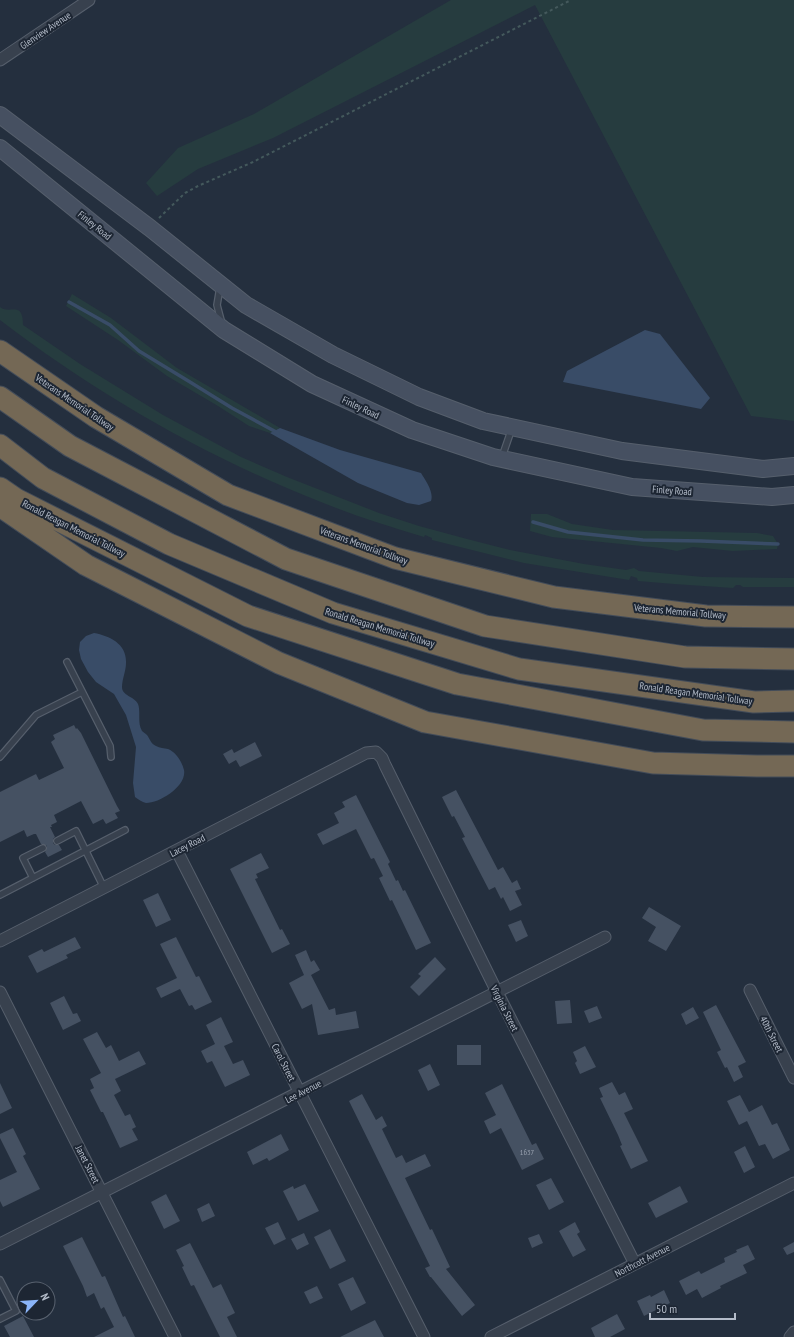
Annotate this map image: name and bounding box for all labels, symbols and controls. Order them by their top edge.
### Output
street label: Glenview Avenue [17,9,73,52]
street label: Finley Road [75,208,114,243]
street label: Veterans Memorial Tollway [32,371,117,434]
street label: Finley Road [340,393,381,422]
street label: Finley Road [652,483,692,498]
street label: Ronald Reagan Memorial Tollway [20,497,128,560]
street label: Veterans Memorial Tollway [317,523,410,567]
street label: Veterans Memorial Tollway [632,601,727,622]
street label: Ronald Reagan Memorial Tollway [324,605,436,650]
street label: Ronald Reagan Memorial Tollway [639,679,753,708]
street label: Lacey Road [167,831,207,860]
street label: Virginia Street [487,982,522,1033]
street label: 40th Street [757,1014,786,1055]
street label: Carol Street [269,1041,299,1084]
street label: Lee Avenue [283,1077,324,1106]
street label: Janet Street [72,1142,103,1185]
house number: 1637 [520,1147,535,1157]
street label: Northcott Avenue [612,1241,672,1280]
north arrow [16,1281,56,1321]
text: N [37,1291,53,1302]
scale bar [650,1295,735,1321]
text: 50 m [656,1301,677,1316]

